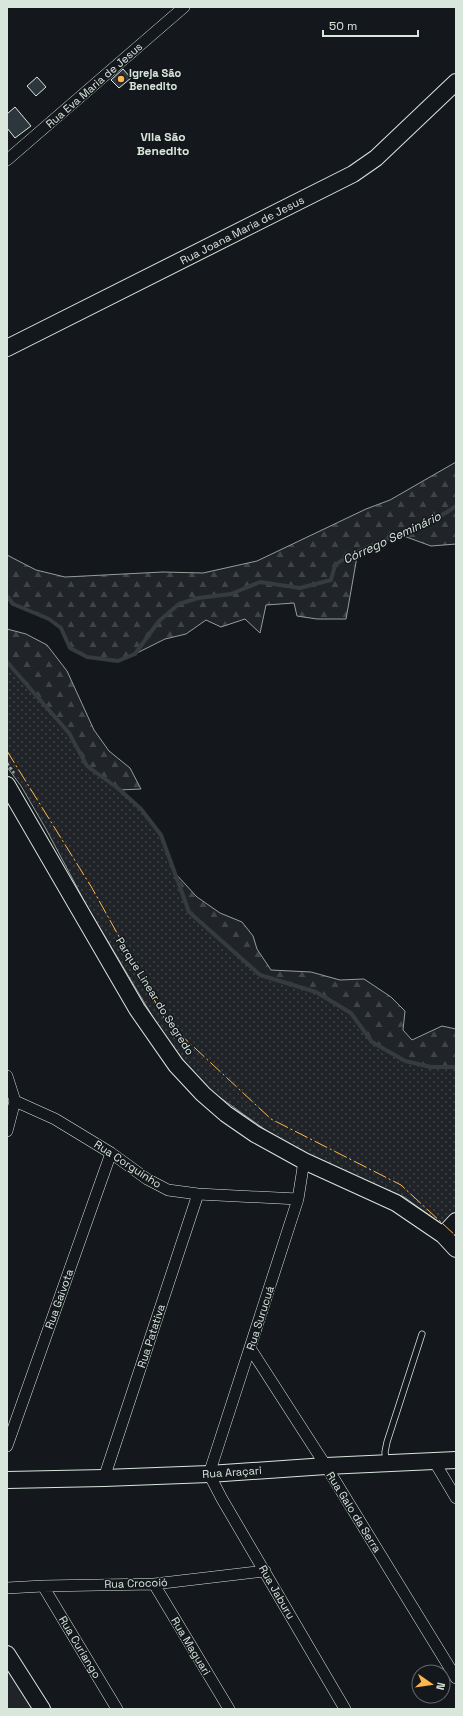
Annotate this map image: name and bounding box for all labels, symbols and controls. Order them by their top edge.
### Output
scale bar [323,12,418,38]
text: 50 m [329,18,357,34]
street label: Rua Eva Maria de Jesus [43,39,145,131]
place label: Igreja São Benedito [129,66,181,93]
marker: Igreja São Benedito [116,74,126,84]
district label: Vila São Benedito [137,129,189,159]
street label: Rua Joana Maria de Jesus [178,192,307,267]
water label: Córrego Seminário [341,508,444,568]
street label: Parque Linear do Segredo [113,934,197,1058]
street label: Rua Corguinho [92,1137,164,1191]
street label: Rua Gaivota [42,1266,77,1331]
street label: Rua Surucuá [243,1283,277,1352]
street label: Rua Patativa [134,1302,168,1370]
street label: Rua Araçari [202,1463,262,1481]
street label: Rua Galo da Serra [324,1469,385,1556]
street label: Rua Jaburu [256,1562,298,1622]
street label: Rua Crocoió [104,1575,168,1591]
street label: Rua Curiango [56,1613,104,1681]
street label: Rua Maguari [168,1614,214,1678]
north arrow [411,1664,451,1704]
text: N [433,1681,448,1691]

